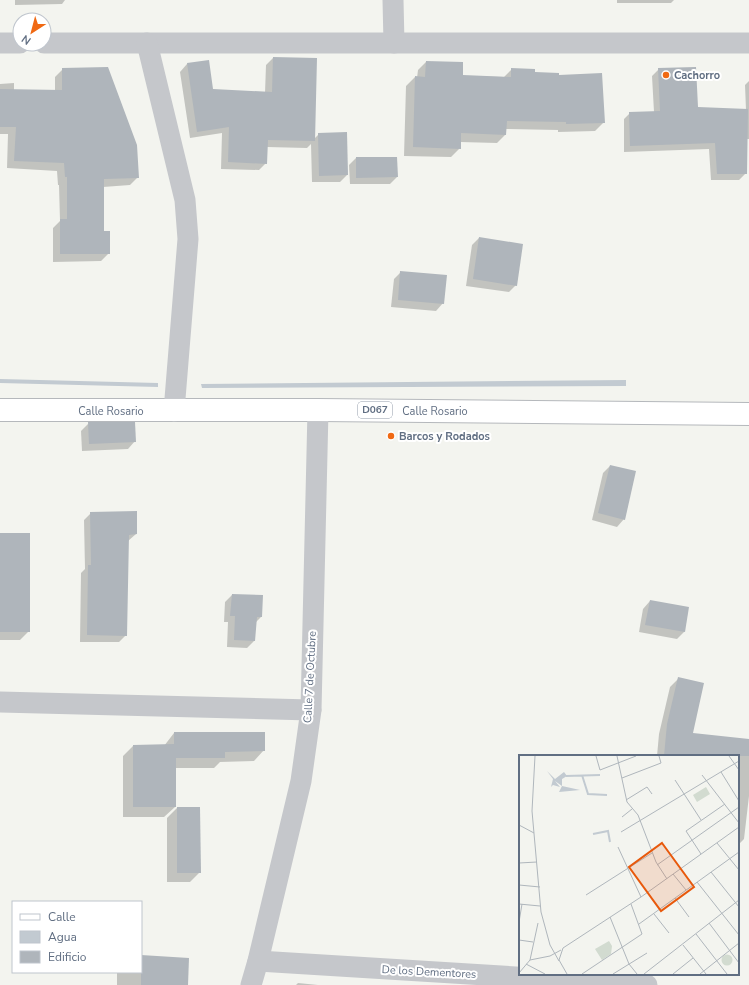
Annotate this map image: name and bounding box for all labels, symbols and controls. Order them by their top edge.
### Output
north arrow [12,12,52,52]
text: N [19,31,34,48]
place label: Cachorro [674,68,720,83]
marker: Cachorro [661,70,671,80]
road number: D067 [358,402,392,418]
street label: Calle Rosario [78,404,144,419]
street label: Calle Rosario [402,404,468,419]
place label: Barcos y Rodados [399,429,490,444]
marker: Barcos y Rodados [386,431,396,441]
street label: Calle 7 de Octubre [300,630,320,724]
inset map [519,755,739,975]
legend [12,901,142,973]
text: Calle [48,909,76,925]
text: Agua [48,929,77,945]
text: Edificio [48,949,87,965]
street label: De los Dementores [381,962,477,982]

